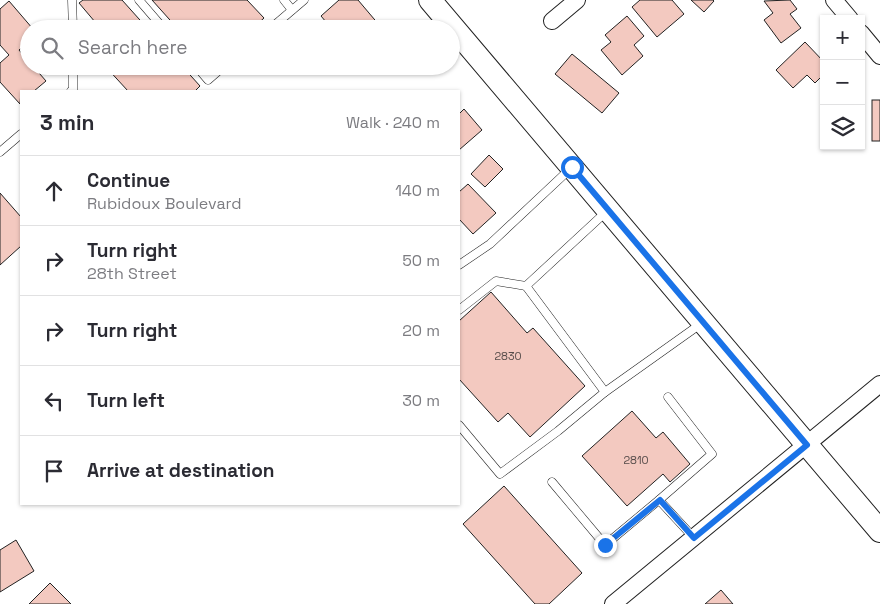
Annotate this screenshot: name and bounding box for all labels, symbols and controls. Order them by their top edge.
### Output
map controls [820,15,865,150]
button: + [820,15,865,60]
search box [20,20,460,75]
icon: search [38,34,66,62]
text: Search here [78,35,188,60]
button: − [820,60,865,105]
button: layers [820,105,865,150]
text: 3 min [40,109,95,136]
text: Walk · 240 m [346,112,440,133]
route start [561,156,584,179]
text: Continue [87,168,170,193]
icon: ahead [40,177,68,205]
text: 140 m [395,180,440,201]
text: Rubidoux Boulevard [87,193,242,214]
text: Turn right [87,238,177,263]
icon: right [40,247,68,275]
text: 50 m [402,250,440,271]
text: 28th Street [87,263,177,284]
icon: right [40,317,68,345]
text: Turn right [87,318,177,343]
text: 20 m [402,320,440,341]
house number: 2830 [494,349,522,363]
icon: left [40,387,68,415]
text: Turn left [87,388,165,413]
text: 30 m [402,390,440,411]
house number: 2810 [623,453,649,467]
icon: arrive [40,457,68,485]
text: Arrive at destination [87,458,275,483]
route end [594,534,617,557]

